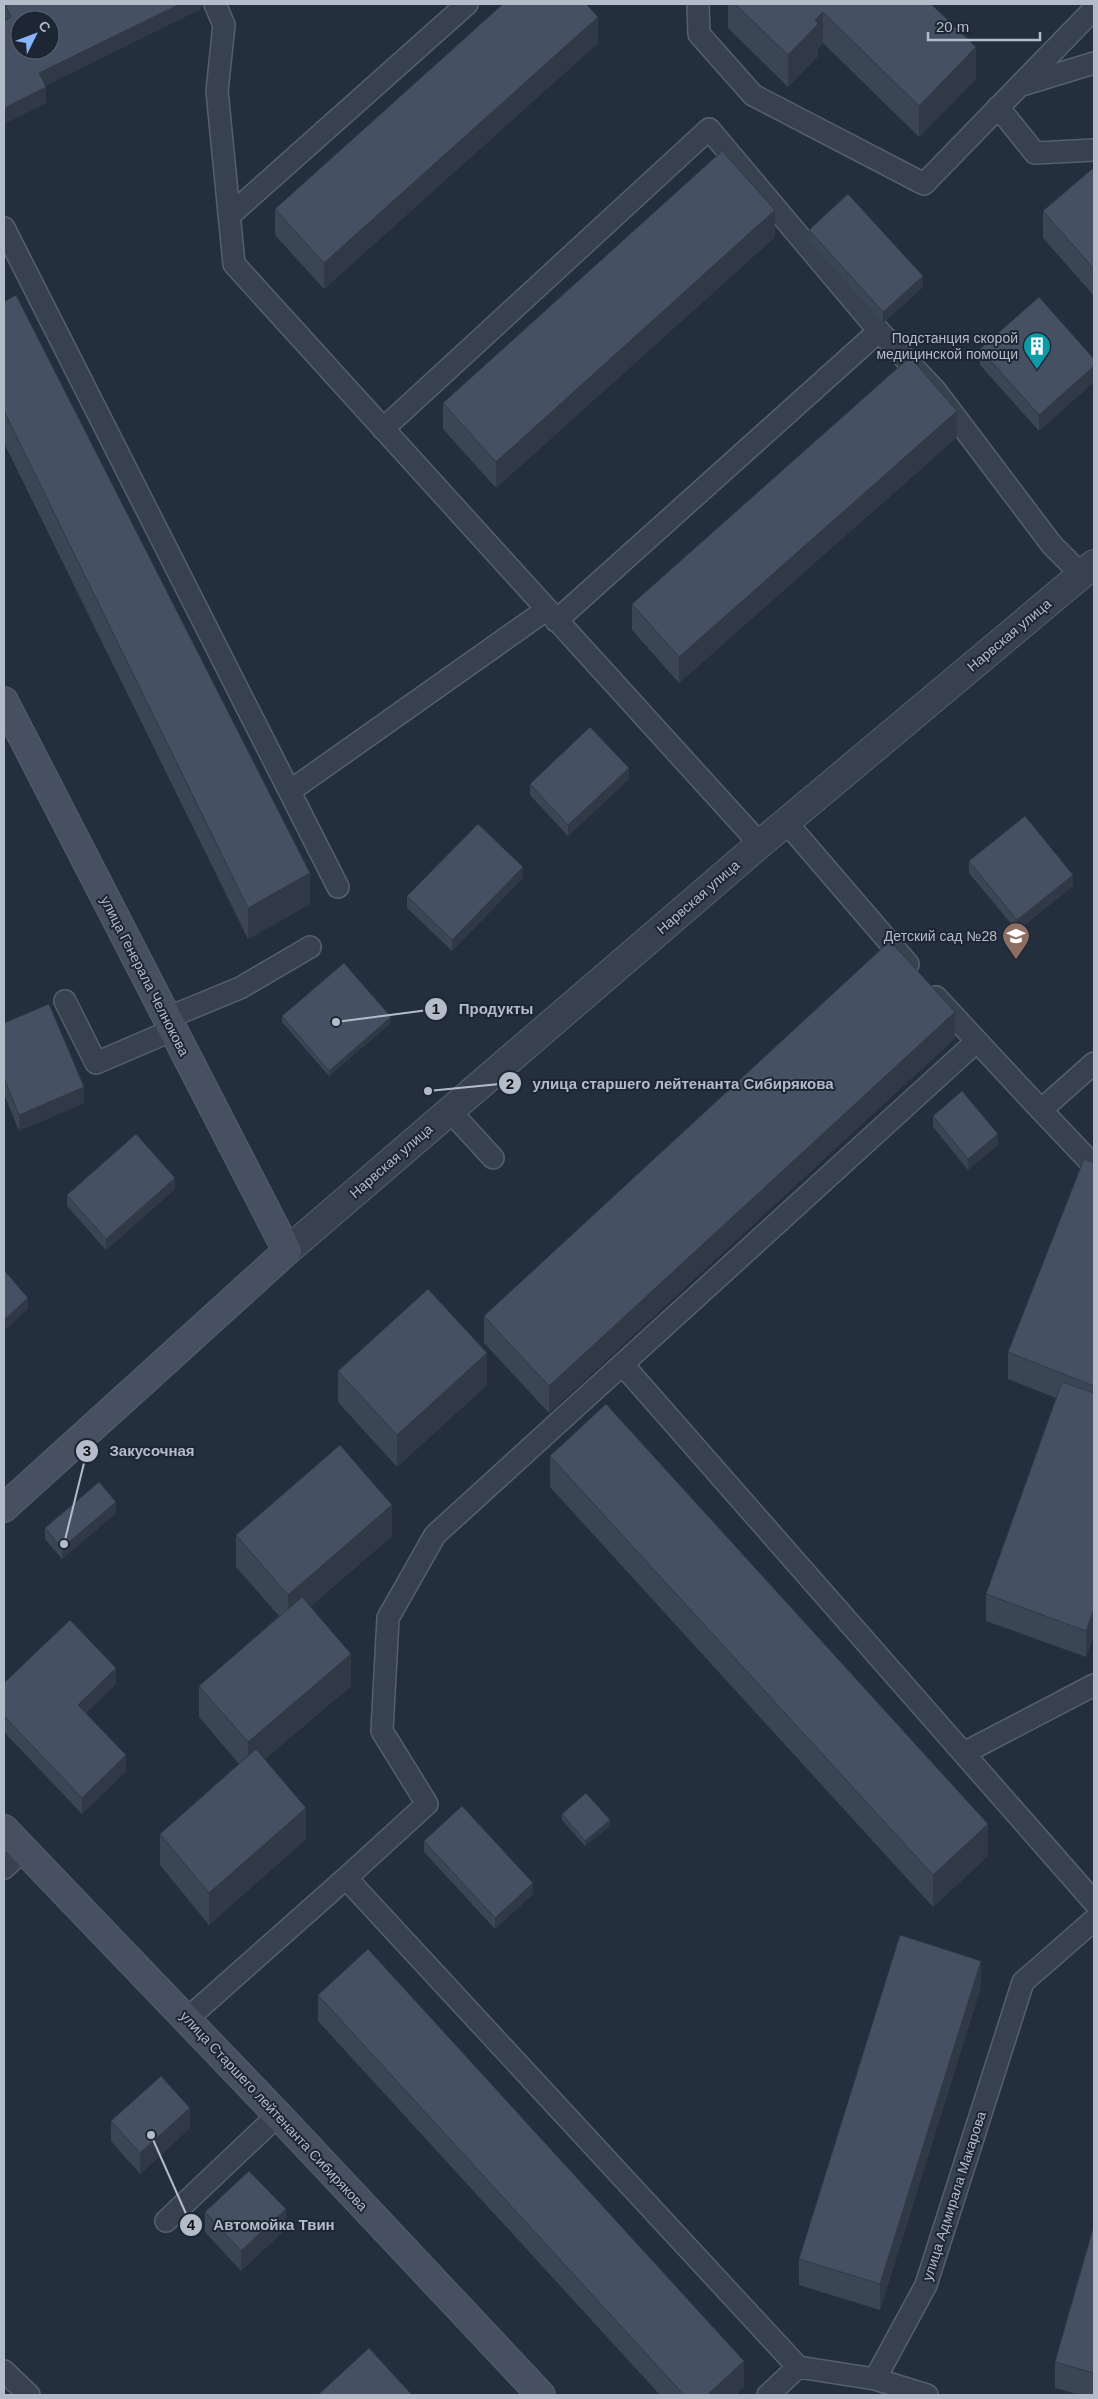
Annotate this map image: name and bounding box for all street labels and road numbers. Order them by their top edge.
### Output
street label: Нарвская улица [964,595,1054,675]
street label: Нарвская улица [653,857,743,937]
street label: улица Генерала Челнокова [98,893,192,1059]
street label: Нарвская улица [346,1121,436,1201]
street label: улица Старшего лейтенанта Сибирякова [177,2008,371,2214]
street label: улица Адмирала Макарова [919,2109,989,2283]

